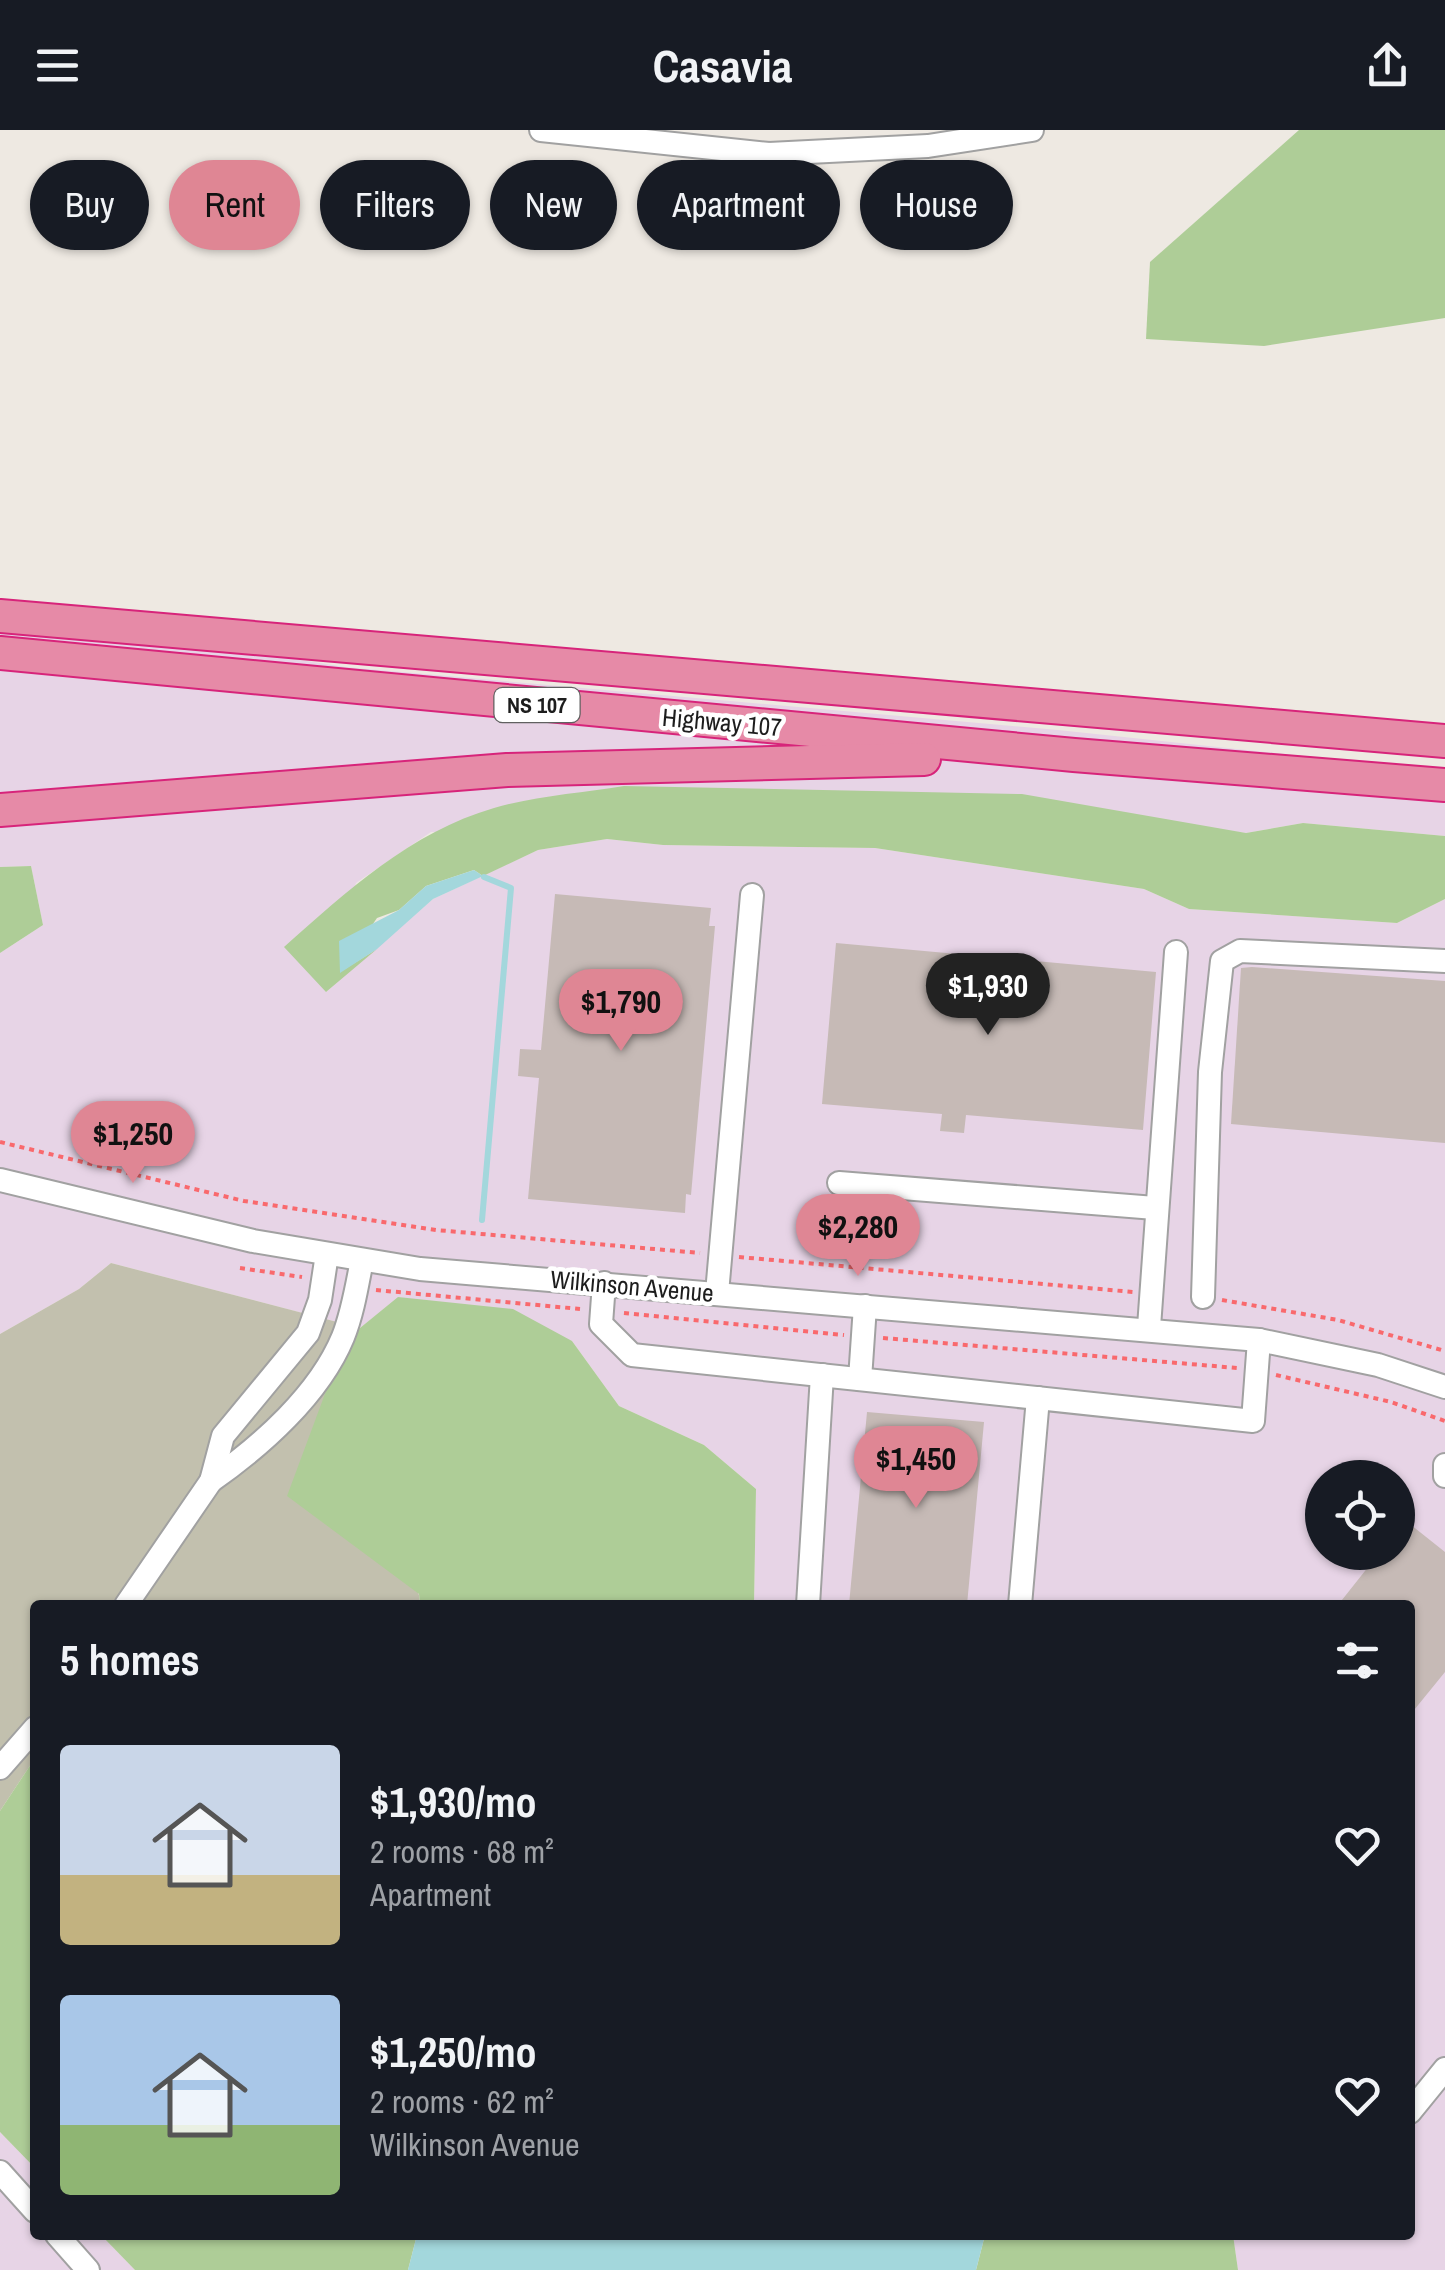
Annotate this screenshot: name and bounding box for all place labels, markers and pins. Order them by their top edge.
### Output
pin: $1,930 [907,953,1069,1038]
pin: $1,790 [540,969,702,1054]
pin: $1,250 [52,1101,214,1186]
pin: $2,280 [777,1194,939,1279]
pin: $1,450 [835,1426,997,1511]

